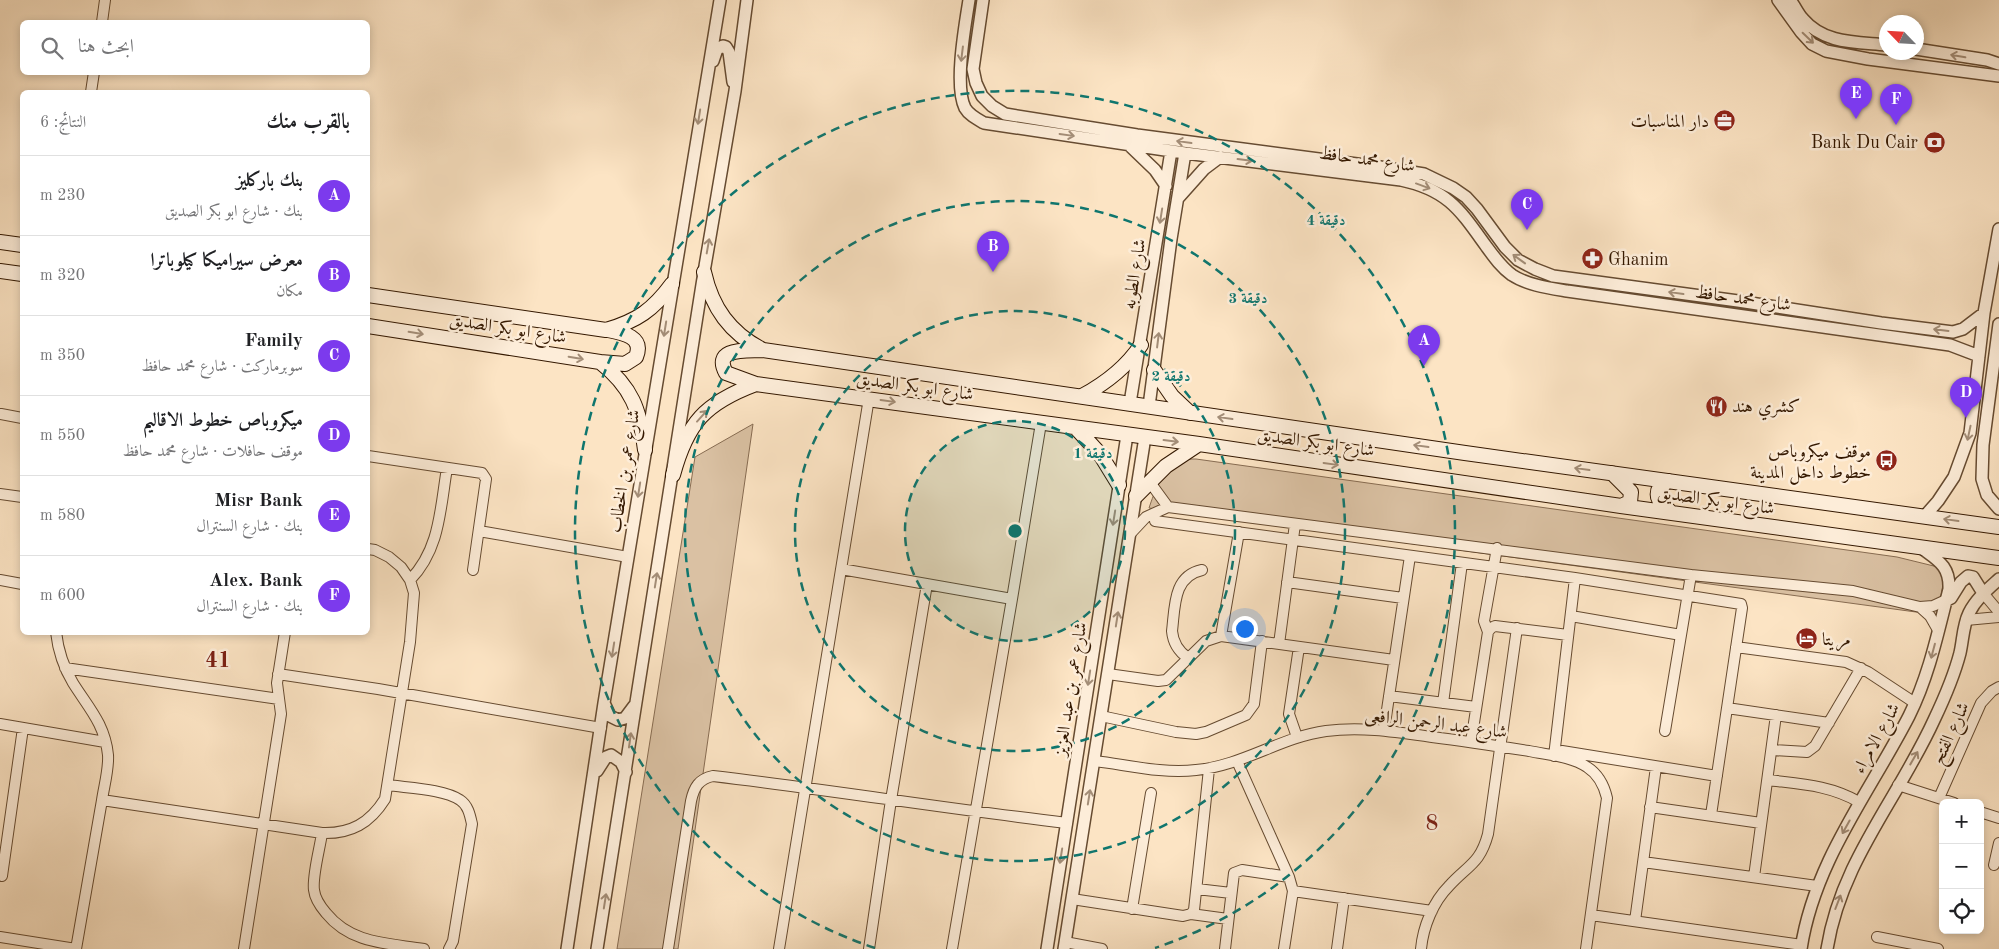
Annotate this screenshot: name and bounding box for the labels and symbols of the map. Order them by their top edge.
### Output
north arrow [1879,15,1924,60]
one-way arrow [1801,32,1813,44]
one-way arrow [957,46,967,62]
one-way arrow [1950,50,1966,60]
pin: E [1840,78,1872,119]
pin: F [1880,84,1912,125]
one-way arrow [694,109,704,125]
office icon: دار المناسبات [1713,109,1737,133]
place label: دار المناسبات [1631,113,1709,132]
one-way arrow [1058,130,1074,140]
bank icon: Bank Du Cair [1922,130,1946,154]
place label: Bank Du Cair [1811,134,1919,152]
one-way arrow [1177,137,1193,147]
street label: شارع محمد حافظ [1317,144,1416,181]
one-way arrow [1236,155,1252,165]
one-way arrow [1414,182,1430,191]
pin: C [1511,189,1543,230]
one-way arrow [1156,208,1166,224]
text: 4 دقيقة [1306,214,1346,229]
pin: B [977,231,1009,272]
street label: شارع الطوبه [1121,238,1154,312]
one-way arrow [704,239,714,255]
pharmacy icon: Ghanim [1580,247,1604,271]
place label: Ghanim [1608,251,1669,269]
one-way arrow [1513,254,1526,265]
street label: شارع محمد حافظ [1693,283,1792,320]
one-way arrow [1669,287,1685,297]
text: 3 دقيقة [1228,292,1268,307]
street label: شارع ابو بكر الصديق [447,310,568,352]
one-way arrow [659,321,669,337]
pin: A [1408,325,1440,366]
one-way arrow [1933,325,1949,335]
one-way arrow [407,329,423,339]
one-way arrow [1153,332,1163,348]
one-way arrow [568,353,584,363]
street label: شارع ابو بكر الصديق [854,369,975,409]
text: 2 دقيقة [1151,370,1191,385]
pin: D [1950,377,1982,418]
restaurant icon: كشري هند [1704,394,1728,418]
one-way arrow [880,396,896,406]
place label: كشري هند [1732,398,1800,421]
street label: شارع عمر بن الخطاب [606,408,649,535]
one-way arrow [695,410,707,423]
one-way arrow [1218,413,1234,423]
street label: شارع ابو بكر الصديق [1255,425,1376,465]
one-way arrow [1964,425,1973,441]
one-way arrow [1162,436,1178,446]
one-way arrow [1413,441,1429,451]
place label: موقف ميكروباص خطوط داخل المدينة [1750,442,1871,485]
text: 1 دقيقة [1073,447,1113,462]
bus stop icon: موقف ميكروباص خطوط داخل المدينة [1875,449,1899,473]
one-way arrow [1323,459,1339,469]
one-way arrow [1574,464,1590,474]
one-way arrow [633,481,643,497]
street label: شارع ابو بكر الصديق [1655,483,1776,523]
one-way arrow [1109,509,1119,525]
one-way arrow [1943,515,1959,525]
centre of rings [1006,522,1024,540]
one-way arrow [651,572,661,588]
one-way arrow [1112,612,1122,628]
your location [1232,616,1258,642]
street label: شارع عمر بن عبد العزيز [1051,621,1095,760]
hotel icon: مريتا [1794,627,1818,651]
place label: مريتا [1822,631,1851,652]
one-way arrow [607,642,617,658]
one-way arrow [1928,642,1937,658]
district label: 41 [205,650,231,672]
one-way arrow [1084,670,1094,686]
street label: شارع الامراء [1850,700,1908,779]
street label: شارع الفتح [1929,700,1978,770]
street label: شارع عبد الرحمن الرافعى [1363,706,1508,747]
one-way arrow [626,733,636,749]
one-way arrow [1909,751,1919,766]
one-way arrow [1084,790,1094,806]
district label: 8 [1426,813,1438,835]
one-way arrow [1841,820,1851,835]
one-way arrow [1056,848,1066,864]
one-way arrow [601,893,611,909]
one-way arrow [1834,895,1843,910]

